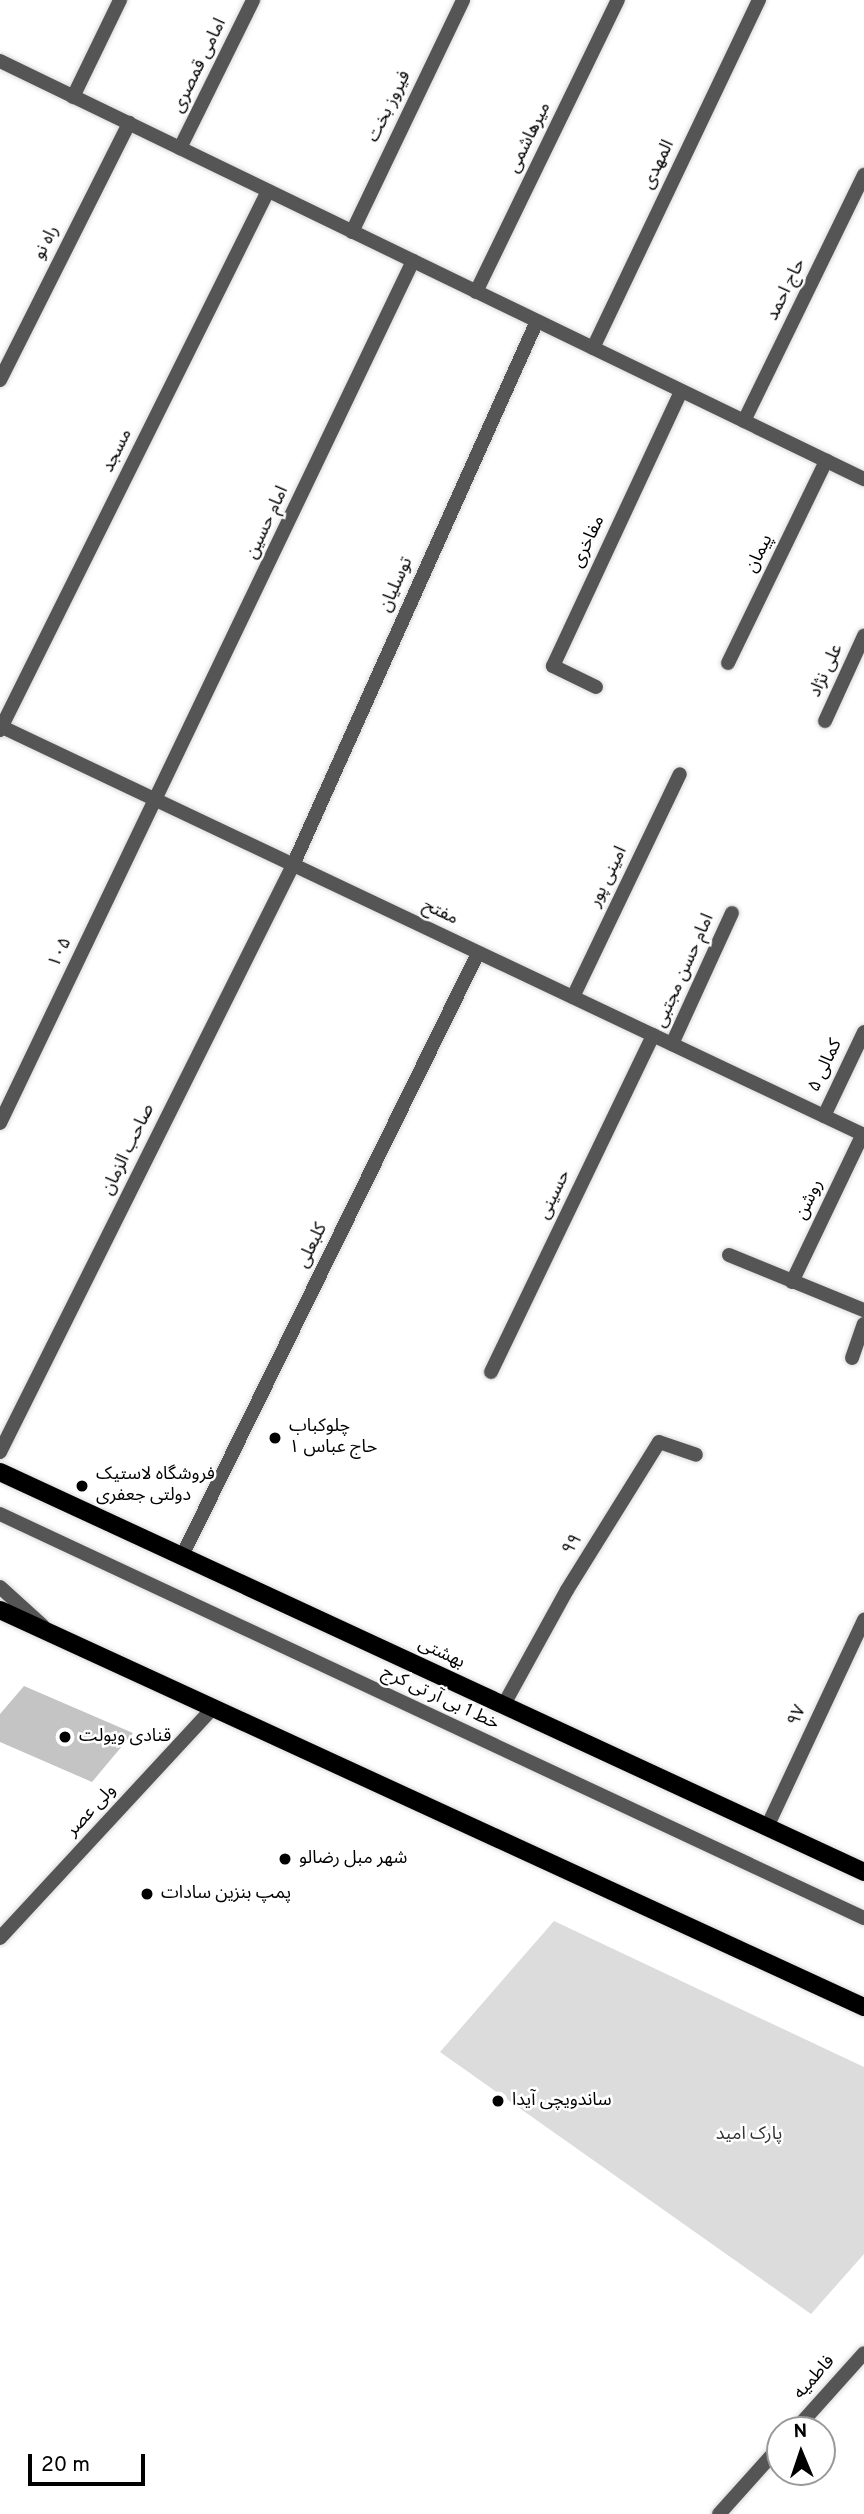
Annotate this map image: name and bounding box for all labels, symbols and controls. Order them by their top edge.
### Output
street label: امامی قمصری [168,15,232,117]
street label: فیروز بخت [363,68,417,146]
street label: میرهاشمی [504,99,556,177]
street label: المهدی [638,137,680,193]
street label: راه نو [29,222,65,264]
street label: حاج احمد [763,255,811,325]
street label: مسجد [98,426,138,476]
street label: امام حسین [242,483,294,563]
street label: مفاخری [568,513,610,571]
street label: پیمان [742,531,778,577]
street label: توسلیان [375,554,419,616]
street label: علی نژاد [805,641,849,701]
street label: امینی پور [585,843,633,911]
street label: مفتح [419,895,461,931]
street label: امام حسن مجتبی [650,911,720,1031]
street label: ۱۰۵ [45,934,77,972]
street label: ۵ کمالی [804,1036,848,1096]
street label: صاحب الزمان [98,1101,160,1199]
street label: حسینی [534,1167,576,1223]
street label: روشن [791,1176,829,1224]
street label: کلبعلی [293,1220,333,1272]
place label: چلوکباب حاج عباس ۱ [289,1417,377,1460]
marker: چلوکباب حاج عباس ۱ [267,1430,283,1446]
place label: فروشگاه لاستیک دولتی جعفری [96,1465,215,1508]
marker: فروشگاه لاستیک دولتی جعفری [74,1478,90,1494]
street label: ۹۹ [558,1530,588,1560]
street label: بهشتی [414,1634,468,1674]
street label: خط 1 بی آر تی کرج [378,1662,502,1736]
street label: ۹۷ [784,1702,812,1730]
place label: قنادی ویولت [79,1726,171,1748]
marker: قنادی ویولت [57,1729,73,1745]
street label: ولی عصر [62,1780,122,1842]
place label: شهر مبل رضالو [299,1848,407,1870]
marker: شهر مبل رضالو [277,1851,293,1867]
place label: پمپ بنزین سادات [161,1883,291,1905]
marker: پمپ بنزین سادات [139,1886,155,1902]
place label: ساندویچی آیدا [512,2090,612,2112]
marker: ساندویچی آیدا [490,2093,506,2109]
park label: پارک امید [716,2124,782,2146]
street label: فاطمیه [790,2352,840,2404]
north arrow [766,2416,836,2486]
text: N [793,2420,808,2444]
scale bar [32,2440,149,2484]
text: 20 m [41,2452,90,2479]

